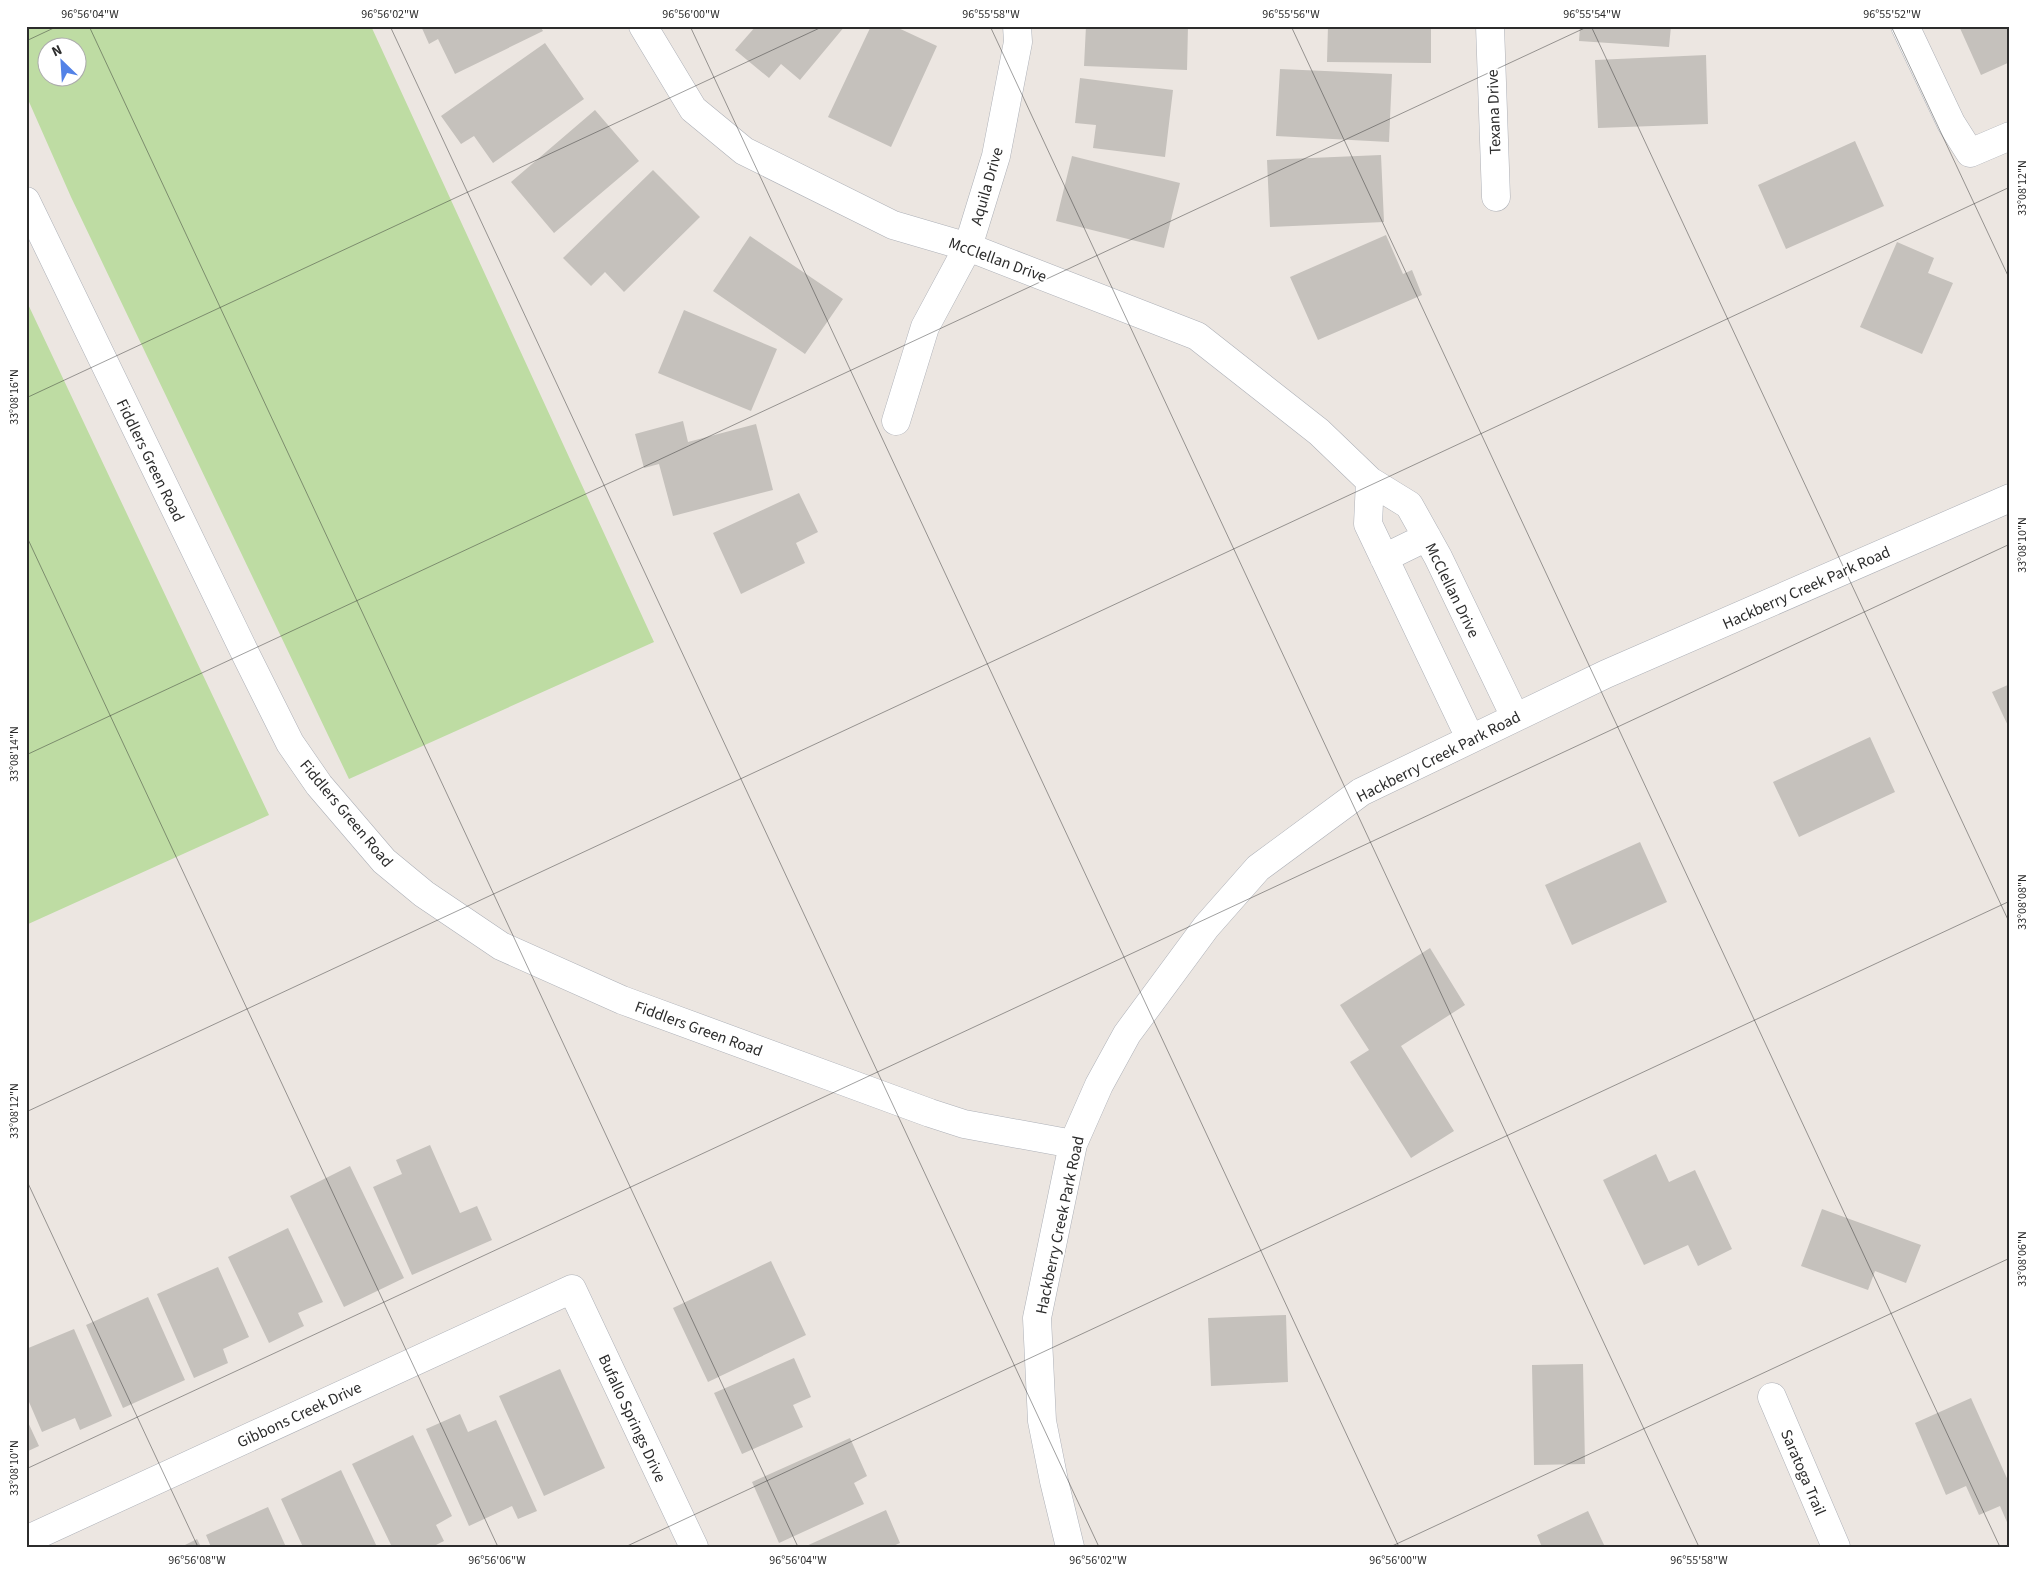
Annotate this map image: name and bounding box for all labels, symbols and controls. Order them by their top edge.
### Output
text: 96°56'04"W [61,6,119,23]
text: 96°56'02"W [361,6,419,23]
text: 96°56'00"W [662,6,720,23]
text: 96°55'58"W [962,6,1020,23]
text: 96°55'56"W [1262,6,1320,23]
text: 96°55'54"W [1563,6,1621,23]
text: 96°55'52"W [1863,6,1921,23]
north arrow [38,38,88,88]
text: N [48,40,65,62]
street label: Texana Drive [1482,69,1506,155]
street label: Aquila Drive [965,145,1009,228]
text: 33°08'12"N [2014,160,2031,216]
street label: McClellan Drive [946,232,1050,288]
text: 33°08'16"N [6,369,23,425]
street label: Fiddlers Green Road [111,395,189,526]
text: 33°08'10"N [2014,517,2031,573]
street label: McClellan Drive [1420,539,1485,642]
street label: Hackberry Creek Park Road [1719,541,1894,635]
street label: Hackberry Creek Park Road [1353,706,1524,808]
text: 33°08'14"N [6,726,23,782]
street label: Fiddlers Green Road [295,755,398,872]
text: 33°08'08"N [2014,874,2031,930]
street label: Fiddlers Green Road [632,996,766,1062]
text: 33°08'12"N [6,1083,23,1139]
street label: Hackberry Creek Park Road [1030,1134,1090,1316]
text: 33°08'06"N [2014,1231,2031,1287]
street label: Bufallo Springs Drive [593,1351,671,1486]
street label: Gibbons Creek Drive [234,1376,365,1453]
street label: Saratoga Trail [1775,1426,1831,1519]
text: 33°08'10"N [6,1440,23,1496]
text: 96°56'08"W [168,1552,226,1569]
text: 96°56'06"W [468,1552,526,1569]
text: 96°56'04"W [769,1552,827,1569]
text: 96°56'02"W [1069,1552,1127,1569]
text: 96°56'00"W [1369,1552,1427,1569]
text: 96°55'58"W [1670,1552,1728,1569]

